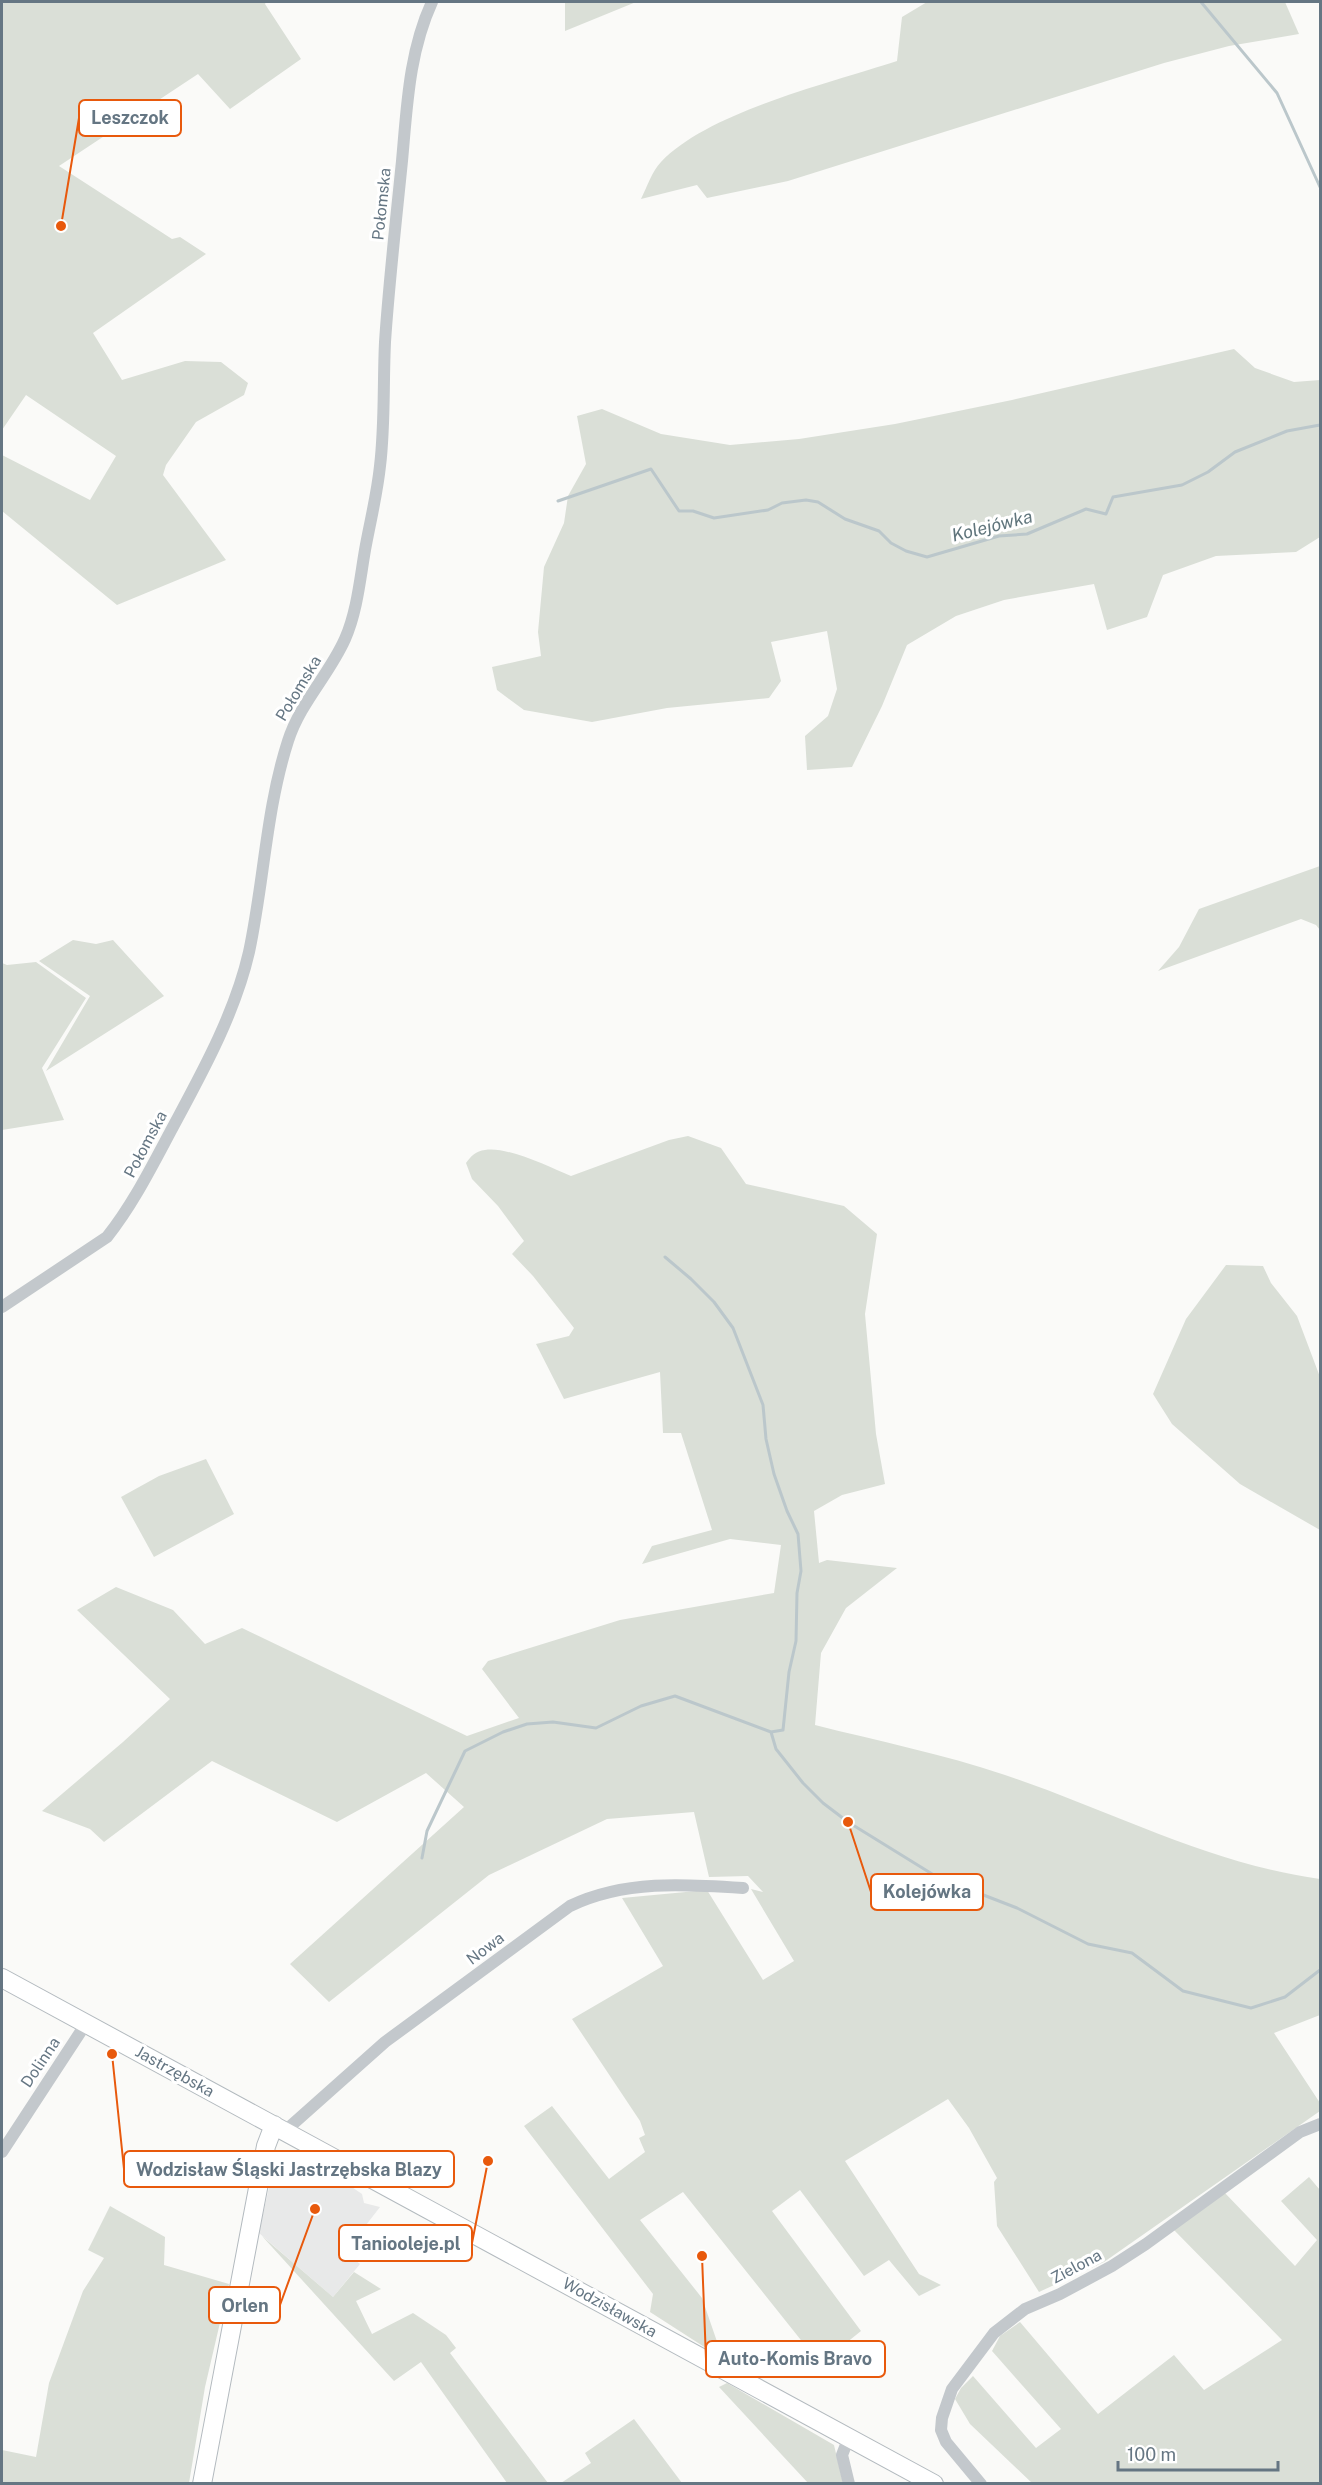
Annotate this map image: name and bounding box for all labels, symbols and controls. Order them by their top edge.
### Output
callout: Leszczok [79,100,181,136]
text: Leszczok [91,107,170,128]
street label: Połomska [368,167,395,241]
water label: Kolejówka [949,505,1034,546]
street label: Połomska [272,652,325,724]
street label: Połomska [120,1108,171,1181]
callout: Kolejówka [871,1874,983,1910]
text: Kolejówka [883,1881,971,1902]
street label: Nowa [463,1928,508,1969]
street label: Dolinna [17,2034,64,2091]
street label: Jastrzębska [132,2042,218,2101]
callout: Wodzisław Śląski Jastrzębska Blazy [124,2151,454,2187]
text: Wodzisław Śląski Jastrzębska Blazy [136,2158,442,2180]
callout: Taniooleje.pl [339,2225,472,2261]
text: Taniooleje.pl [351,2233,461,2254]
street label: Zielona [1048,2245,1105,2288]
street label: Wodzisławska [559,2274,660,2341]
callout: Orlen [209,2287,280,2323]
text: Orlen [221,2295,269,2316]
callout: Auto-Komis Bravo [706,2341,885,2377]
text: Auto-Komis Bravo [718,2348,872,2369]
scale bar [1118,2434,1278,2472]
text: 100 m [1127,2444,1176,2465]

